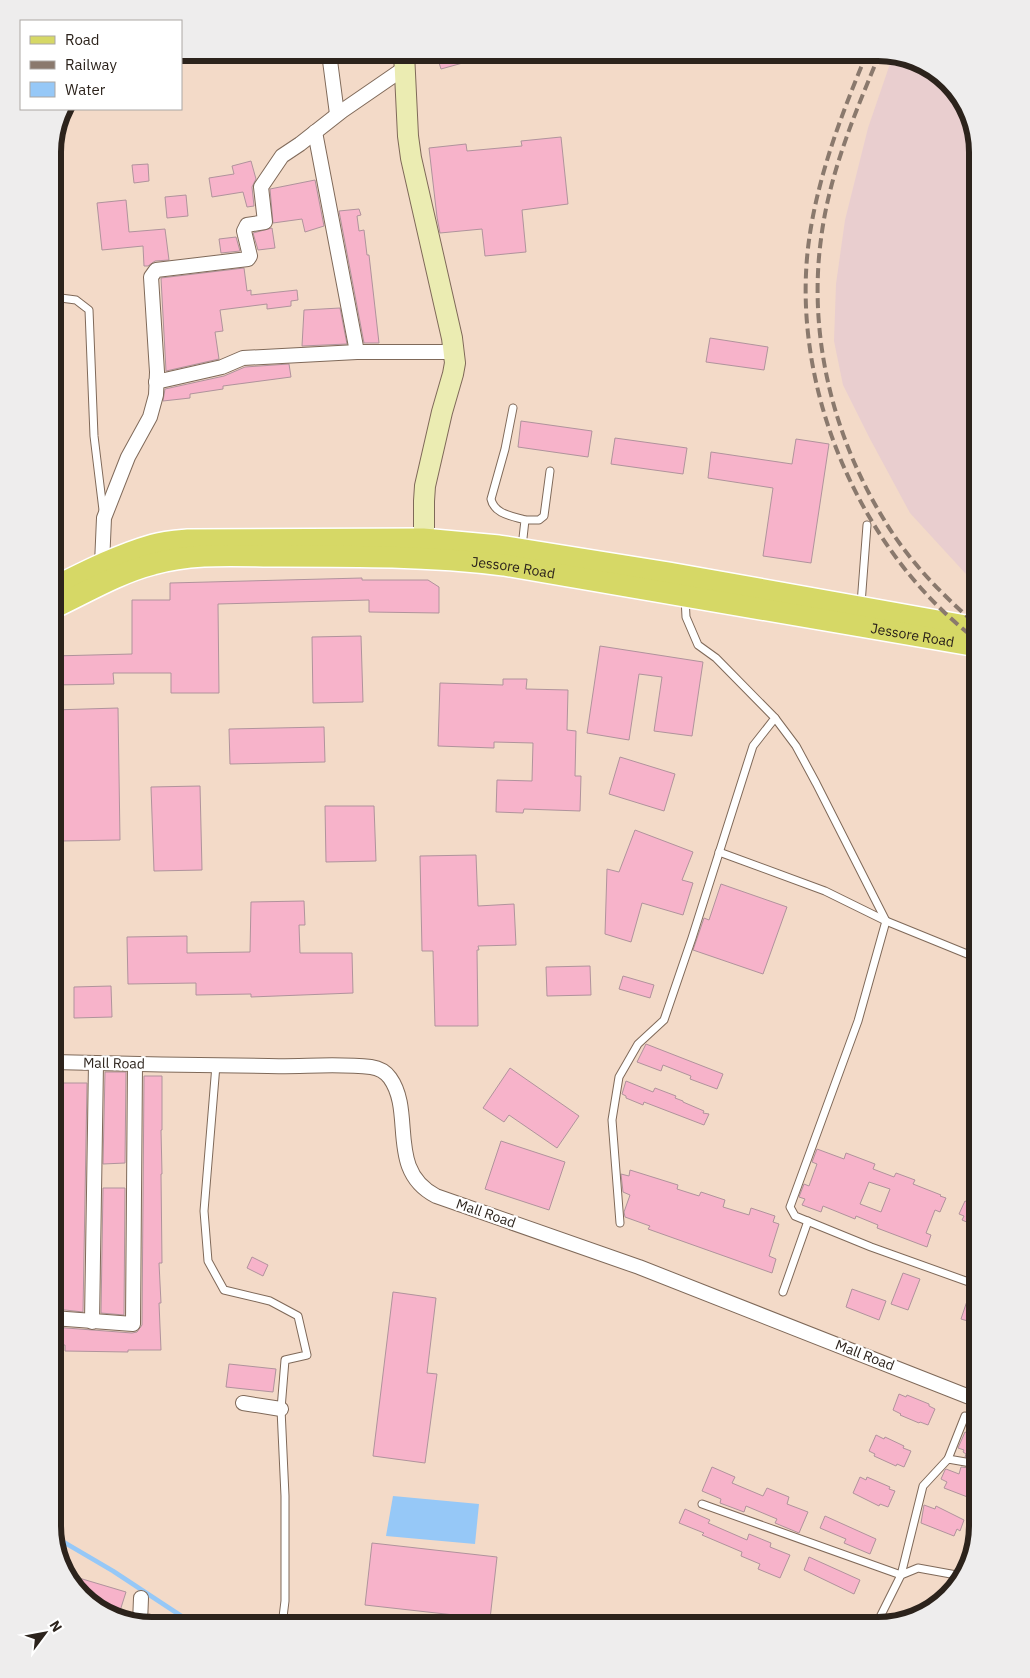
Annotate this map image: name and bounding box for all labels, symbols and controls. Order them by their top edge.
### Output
legend [20,20,182,110]
text: Road [65,30,100,49]
text: Railway [65,55,118,74]
text: Water [65,80,106,99]
street label: Jessore Road [471,553,557,583]
street label: Jessore Road [869,619,956,651]
street label: Mall Road [83,1053,145,1073]
street label: Mall Road [454,1194,518,1232]
street label: Mall Road [833,1336,897,1374]
north arrow [20,1608,70,1658]
text: N [46,1617,66,1635]

